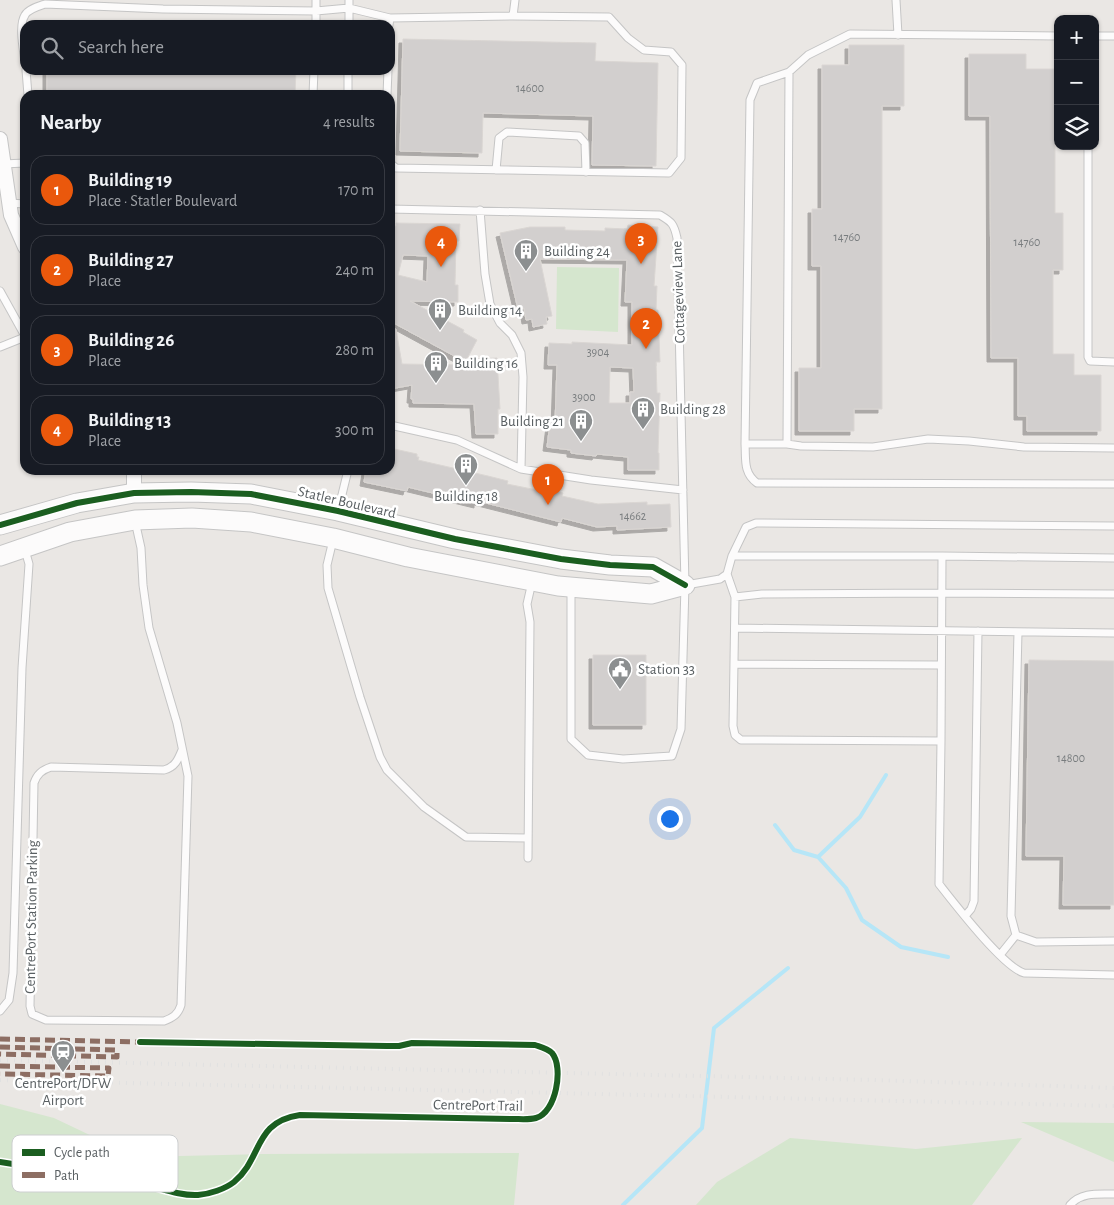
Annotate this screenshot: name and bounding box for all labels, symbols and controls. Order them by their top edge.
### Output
map controls [1054,15,1099,150]
button: + [1054,15,1099,60]
search box [20,20,395,75]
icon: search [38,34,66,62]
text: Search here [78,38,164,57]
button: − [1054,60,1099,105]
house number: 14600 [516,82,544,94]
button: layers [1054,105,1099,150]
text: Nearby [40,112,101,133]
text: 4 results [323,114,375,130]
text: Building 19 [88,171,172,190]
text: 1 [54,182,60,198]
text: 170 m [338,182,374,198]
text: Place · Statler Boulevard [88,193,237,209]
pin: 3 [625,223,657,264]
pin: 4 [425,226,457,267]
house number: 14760 [834,231,860,243]
house number: 14760 [1014,236,1040,248]
building icon: Building 24 [513,238,539,272]
street label: Cottageview Lane [669,240,688,344]
place label: Building 24 [544,244,610,259]
text: Building 27 [88,251,173,270]
text: 2 [53,262,61,278]
text: 240 m [335,262,374,278]
text: Place [88,273,121,289]
building icon: Building 14 [427,297,453,331]
place label: Building 14 [458,303,522,318]
pin: 2 [630,308,662,349]
text: Building 26 [88,331,174,350]
text: 3 [54,342,60,358]
text: 280 m [335,342,374,358]
house number: 3904 [587,346,610,358]
building icon: Building 16 [423,350,449,384]
text: Place [88,353,121,369]
place label: Building 16 [454,356,518,371]
house number: 3900 [572,391,596,403]
building icon: Building 28 [630,396,656,430]
place label: Building 28 [660,402,726,417]
building icon: Building 21 [568,408,594,442]
text: Building 13 [88,411,171,430]
place label: Building 21 [500,414,564,429]
text: 4 [53,422,61,438]
text: 300 m [335,422,374,438]
text: Place [88,433,121,449]
building icon: Building 18 [453,452,479,486]
pin: 1 [532,464,564,505]
street label: Statler Boulevard [296,484,398,521]
place label: Building 18 [434,489,498,504]
house number: 14662 [620,510,647,522]
public building icon: Station 33 [607,656,633,690]
place label: Station 33 [638,662,695,677]
house number: 14800 [1057,752,1085,764]
your location [657,806,683,832]
street label: CentrePort Station Parking [23,839,40,994]
station icon: CentrePort/DFW Airport [50,1039,76,1073]
place label: CentrePort/DFW Airport [15,1076,112,1108]
street label: CentrePort Trail [433,1097,523,1114]
legend [12,1135,178,1192]
text: Cycle path [54,1146,110,1160]
text: Path [54,1169,79,1183]

